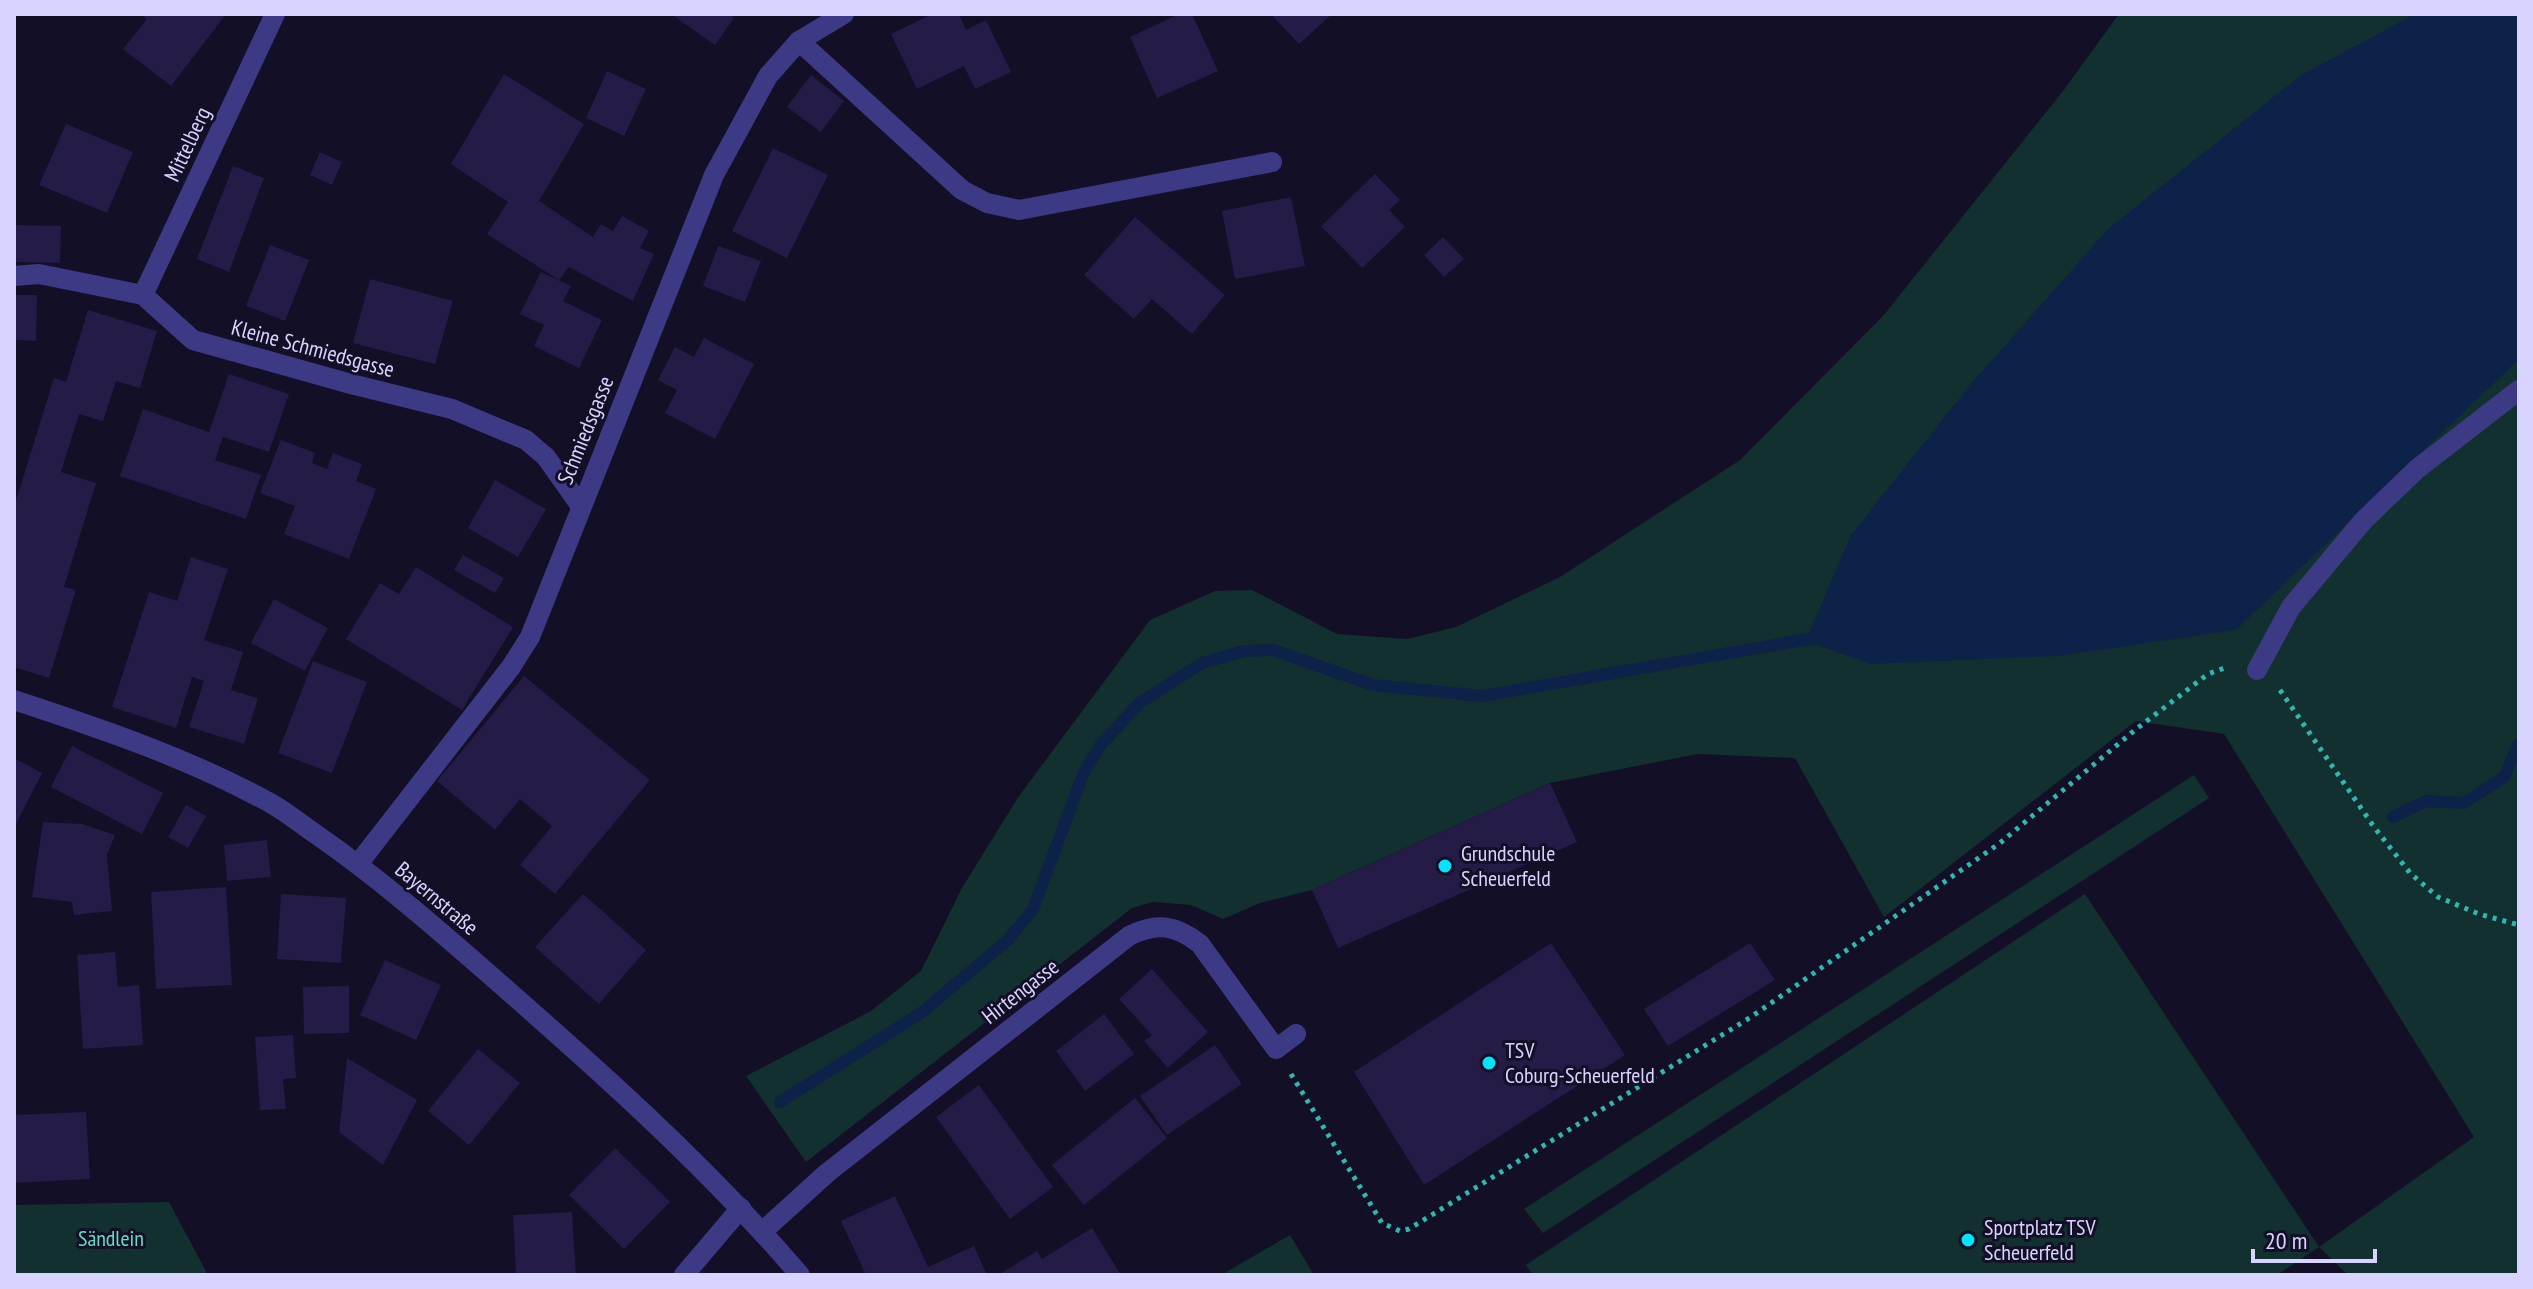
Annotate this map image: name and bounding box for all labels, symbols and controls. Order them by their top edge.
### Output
street label: Mittelberg [158,102,216,186]
street label: Kleine Schmiedsgasse [228,313,398,383]
street label: Schmiedsgasse [551,372,619,488]
place label: Grundschule Scheuerfeld [1461,839,1555,892]
street label: Bayernstraße [390,855,484,941]
marker: Grundschule Scheuerfeld [1436,857,1454,875]
street label: Hirtengasse [976,952,1064,1030]
place label: TSV Coburg-Scheuerfeld [1505,1036,1655,1089]
marker: TSV Coburg-Scheuerfeld [1480,1054,1498,1072]
place label: Sportplatz TSV Scheuerfeld [1984,1213,2096,1266]
scale bar [2253,1213,2375,1263]
park label: Sändlein [78,1224,144,1252]
text: 20 m [2265,1225,2307,1256]
marker: Sportplatz TSV Scheuerfeld [1959,1231,1977,1249]

